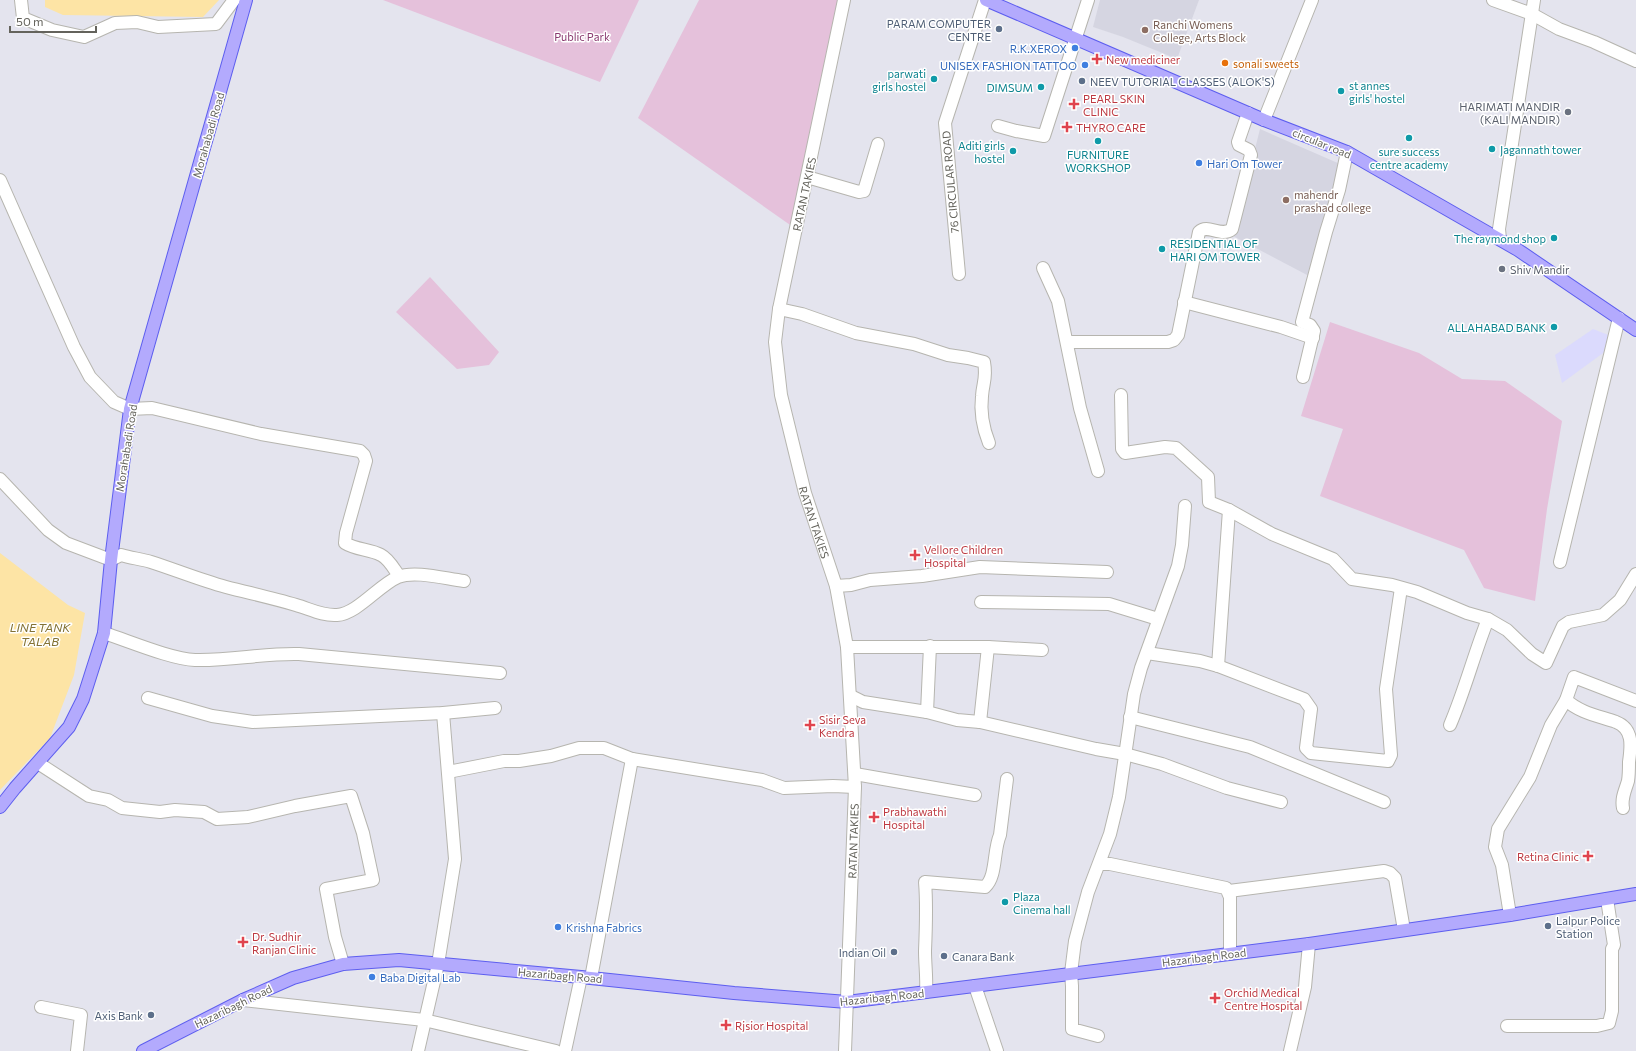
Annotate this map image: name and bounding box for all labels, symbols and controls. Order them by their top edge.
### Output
scale bar [10,8,96,34]
text: 50 m [16,14,44,28]
place label: PARAM COMPUTER CENTRE [887,17,992,43]
place label: Ranchi Womens College, Arts Block [1153,18,1246,44]
marker: PARAM COMPUTER CENTRE [994,24,1004,34]
marker: Ranchi Womens College, Arts Block [1140,25,1150,35]
park label: Public Park [554,30,610,43]
place label: R.K.XEROX [1010,42,1068,55]
marker: R.K.XEROX [1070,43,1080,53]
marker: New mediciner [1091,53,1103,65]
place label: New mediciner [1106,53,1181,66]
place label: sonali sweets [1233,57,1299,70]
marker: sonali sweets [1220,58,1230,68]
place label: UNISEX FASHION TATTOO [940,59,1077,72]
marker: UNISEX FASHION TATTOO [1080,60,1090,70]
place label: parwati girls hostel [872,67,926,93]
marker: parwati girls hostel [929,74,939,84]
place label: NEEV TUTORIAL CLASSES (ALOK'S) [1090,75,1275,88]
marker: NEEV TUTORIAL CLASSES (ALOK'S) [1077,76,1087,86]
place label: st annes girls' hostel [1349,79,1405,105]
place label: DIMSUM [986,81,1033,94]
marker: DIMSUM [1036,82,1046,92]
marker: st annes girls' hostel [1336,86,1346,96]
street label: Morahabadi Road [190,91,226,179]
place label: PEARL SKIN CLINIC [1083,92,1145,118]
marker: PEARL SKIN CLINIC [1068,98,1080,110]
place label: HARIMATI MANDIR (KALI MANDIR) [1459,100,1561,126]
marker: HARIMATI MANDIR (KALI MANDIR) [1563,107,1573,117]
marker: THYRO CARE [1061,121,1073,133]
place label: THYRO CARE [1076,121,1146,134]
street label: circular road [1291,125,1353,161]
street label: 76 CIRCULAR ROAD [939,130,961,234]
marker: sure success centre academy [1404,133,1414,143]
marker: FURNITURE WORKSHOP [1093,136,1103,146]
place label: Aditi girls hostel [958,139,1005,165]
place label: Jagannath tower [1500,143,1582,157]
marker: Jagannath tower [1487,144,1497,154]
place label: sure success centre academy [1370,145,1449,171]
marker: Aditi girls hostel [1008,146,1018,156]
place label: FURNITURE WORKSHOP [1065,148,1131,174]
street label: RATAN TAKIES [790,156,818,232]
place label: Hari Om Tower [1207,157,1283,170]
marker: Hari Om Tower [1194,158,1204,168]
place label: mahendr prashad college [1294,188,1371,214]
marker: mahendr prashad college [1281,195,1291,205]
place label: The raymond shop [1454,232,1546,245]
marker: The raymond shop [1549,233,1559,243]
place label: RESIDENTIAL OF HARI OM TOWER [1170,237,1261,263]
marker: RESIDENTIAL OF HARI OM TOWER [1157,244,1167,254]
place label: Shiv Mandir [1510,263,1570,276]
marker: Shiv Mandir [1497,264,1507,274]
place label: ALLAHABAD BANK [1447,321,1547,334]
marker: ALLAHABAD BANK [1549,322,1559,332]
street label: Morahabadi Road [113,403,139,493]
street label: RATAN TAKIES [797,485,833,560]
place label: Vellore Children Hospital [924,543,1003,569]
marker: Vellore Children Hospital [909,549,921,561]
water label: LINE TANK TALAB [10,620,71,648]
place label: Sisir Seva Kendra [819,713,866,739]
marker: Sisir Seva Kendra [804,719,816,731]
street label: RATAN TAKIES [845,803,861,879]
place label: Prabhawathi Hospital [883,805,947,831]
marker: Prabhawathi Hospital [868,811,880,823]
place label: Retina Clinic [1517,850,1579,863]
marker: Retina Clinic [1582,850,1594,862]
place label: Plaza Cinema hall [1013,890,1071,916]
marker: Plaza Cinema hall [1000,897,1010,907]
place label: Lalpur Police Station [1556,914,1620,940]
place label: Krishna Fabrics [566,921,642,934]
marker: Lalpur Police Station [1543,921,1553,931]
marker: Krishna Fabrics [553,922,563,932]
place label: Dr. Sudhir Ranjan Clinic [252,930,316,956]
marker: Dr. Sudhir Ranjan Clinic [237,936,249,948]
street label: Hazaribagh Road [1161,945,1247,969]
place label: Indian Oil [839,946,886,959]
marker: Indian Oil [889,947,899,957]
place label: Canara Bank [952,950,1015,963]
marker: Canara Bank [939,951,949,961]
street label: Hazaribagh Road [517,965,603,985]
place label: Baba Digital Lab [380,971,461,984]
marker: Baba Digital Lab [367,972,377,982]
street label: Hazaribagh Road [192,982,274,1030]
street label: Hazaribagh Road [839,986,925,1008]
place label: Orchid Medical Centre Hospital [1224,986,1302,1012]
marker: Orchid Medical Centre Hospital [1209,992,1221,1004]
place label: Axis Bank [95,1009,143,1022]
marker: Axis Bank [146,1010,156,1020]
marker: Rjsior Hospital [720,1019,732,1031]
place label: Rjsior Hospital [735,1019,808,1032]

